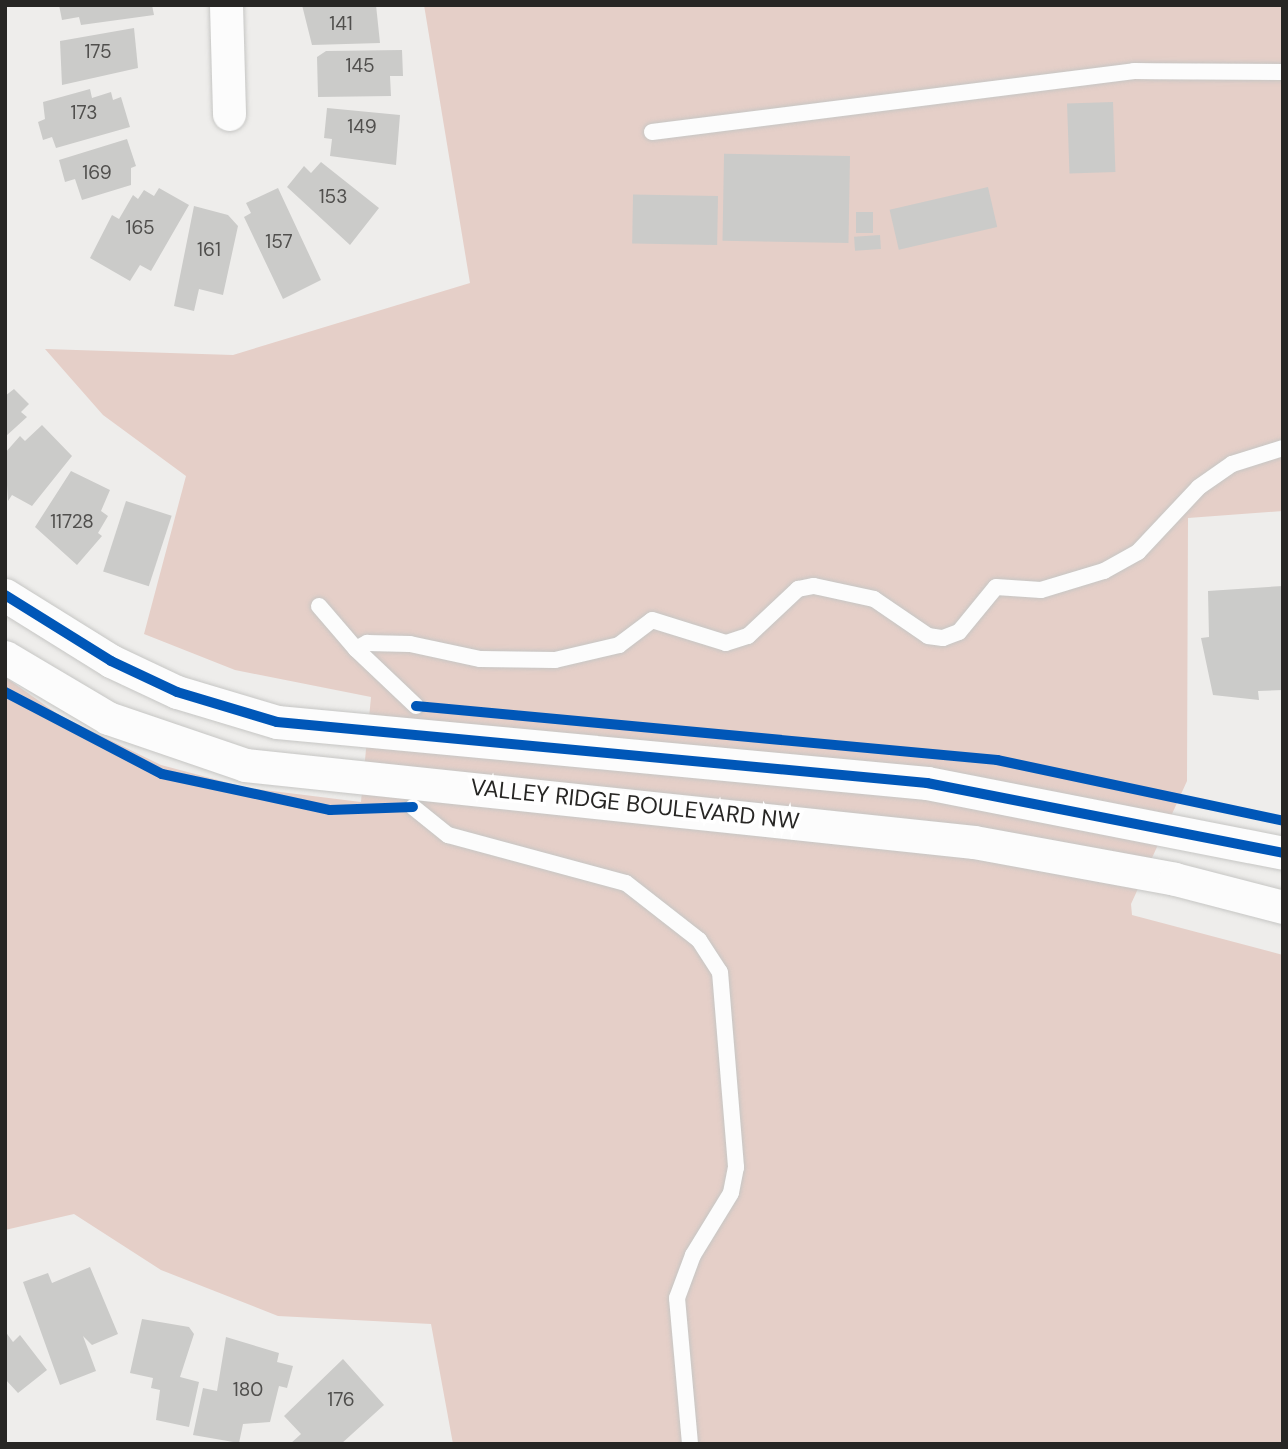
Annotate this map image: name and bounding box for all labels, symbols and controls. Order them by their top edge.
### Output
house number: 141 [329,13,353,35]
house number: 175 [84,41,112,63]
house number: 145 [345,55,375,77]
house number: 173 [71,102,97,124]
house number: 149 [347,116,377,138]
house number: 169 [82,162,112,184]
house number: 153 [319,186,347,208]
house number: 165 [125,217,155,239]
house number: 157 [265,231,293,253]
house number: 161 [197,239,221,261]
house number: 11728 [50,511,94,533]
street label: VALLEY RIDGE BOULEVARD NW [469,773,801,835]
house number: 180 [233,1379,263,1401]
house number: 176 [327,1389,355,1411]

